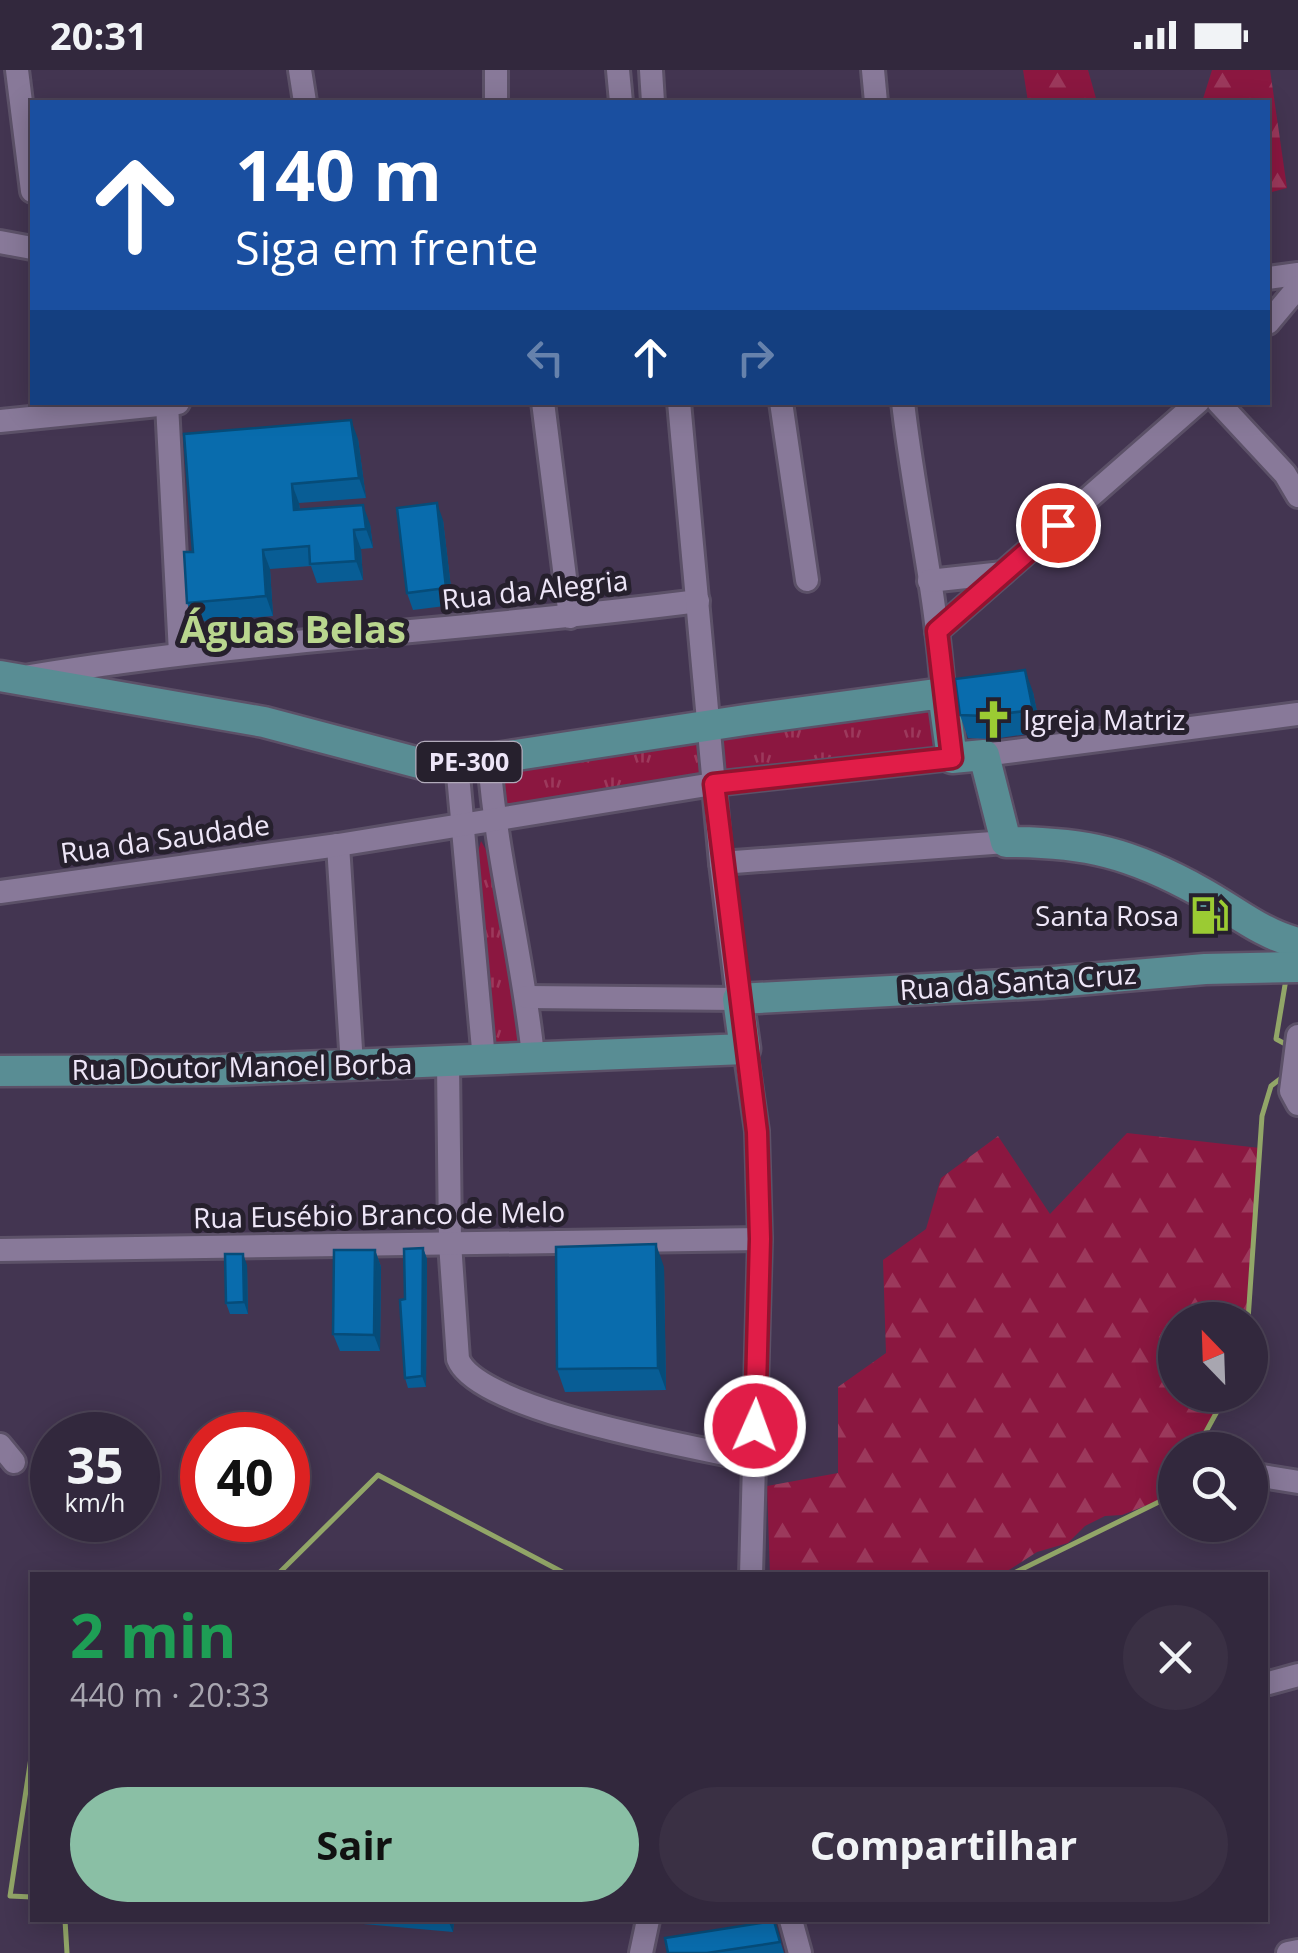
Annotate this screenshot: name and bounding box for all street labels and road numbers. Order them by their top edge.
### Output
street label: Rua da Alegria [440,560,630,618]
road number: PE-300 [416,742,522,782]
street label: Rua da Saudade [58,805,272,871]
street label: Rua da Santa Cruz [898,954,1138,1008]
street label: Rua Doutor Manoel Borba [71,1044,413,1088]
street label: Rua Eusébio Branco de Melo [193,1192,565,1236]

